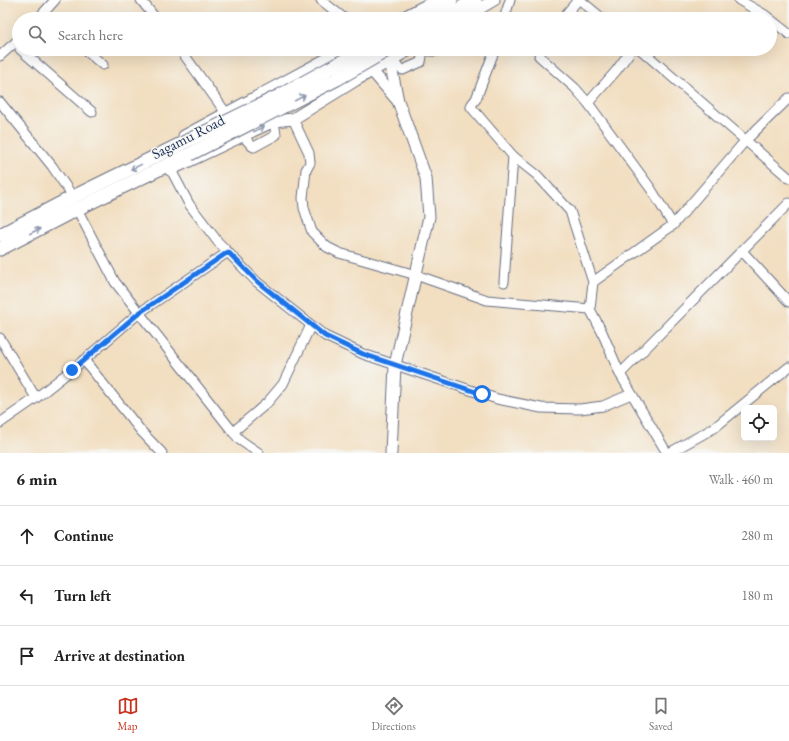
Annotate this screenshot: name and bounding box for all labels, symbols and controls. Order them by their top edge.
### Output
search box [12,12,777,56]
icon: search [26,23,48,45]
text: Search here [58,25,123,44]
one-way arrow [294,94,306,102]
street label: Sagamu Road [148,110,228,163]
one-way arrow [252,125,264,132]
one-way arrow [130,164,142,171]
one-way arrow [28,227,40,235]
route end [63,361,81,379]
route start [473,385,491,403]
map controls [741,405,777,441]
button: locate [741,405,777,441]
text: 6 min [16,468,57,490]
text: Walk · 460 m [709,471,773,488]
icon: ahead [16,525,38,547]
text: Continue [54,526,114,545]
text: 280 m [742,527,773,544]
icon: left [16,585,38,607]
text: Turn left [54,586,111,605]
text: 180 m [742,587,773,604]
icon: arrive [16,645,38,667]
text: Arrive at destination [54,646,185,665]
tab: Map [117,695,139,733]
tab: Directions [372,695,416,733]
tab: Saved [649,695,672,733]

